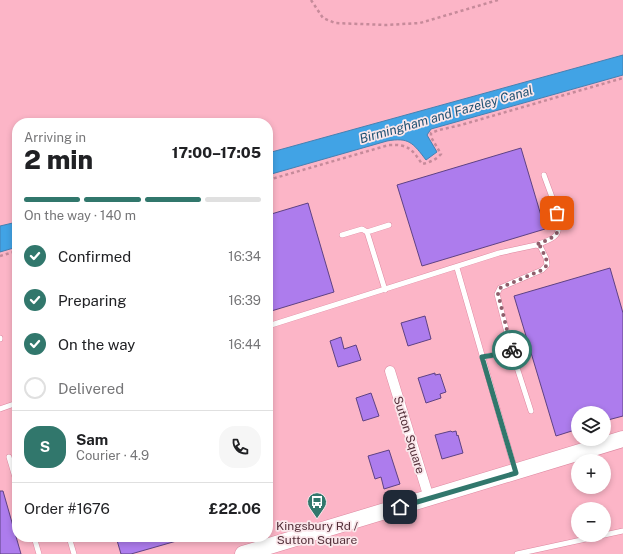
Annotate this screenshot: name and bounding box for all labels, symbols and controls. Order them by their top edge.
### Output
water label: Birmingham and Fazeley Canal [358,82,535,146]
text: Arriving in [24,130,86,145]
text: 2 min [24,144,93,175]
text: 17:00–17:05 [172,144,261,161]
pin [540,196,574,230]
icon: bag [546,202,568,224]
text: On the way · 140 m [24,208,136,223]
icon: check [24,245,46,267]
text: Confirmed [58,248,131,265]
text: 16:34 [228,249,261,264]
icon: check [24,289,46,311]
text: Preparing [58,292,127,309]
text: 16:39 [228,293,261,308]
courier [492,330,532,370]
icon: check [24,333,46,355]
text: On the way [58,336,135,353]
text: 16:44 [228,337,261,352]
icon: bike [501,339,523,361]
text: Delivered [58,380,124,397]
street label: Sutton Square [391,395,428,476]
map controls [571,406,611,542]
button: layers [571,406,611,446]
button: phone [219,426,261,468]
text: Sam [76,431,108,448]
text: S [40,438,50,455]
text: Courier · 4.9 [76,448,149,463]
button: + [571,454,611,494]
pin [383,490,417,524]
bus stop icon: Kingsbury Rd / Sutton Square [306,491,328,519]
icon: home [389,496,411,518]
text: Order #1676 [24,500,110,517]
text: £22.06 [209,500,261,517]
button: − [571,502,611,542]
place label: Kingsbury Rd / Sutton Square [276,519,359,547]

